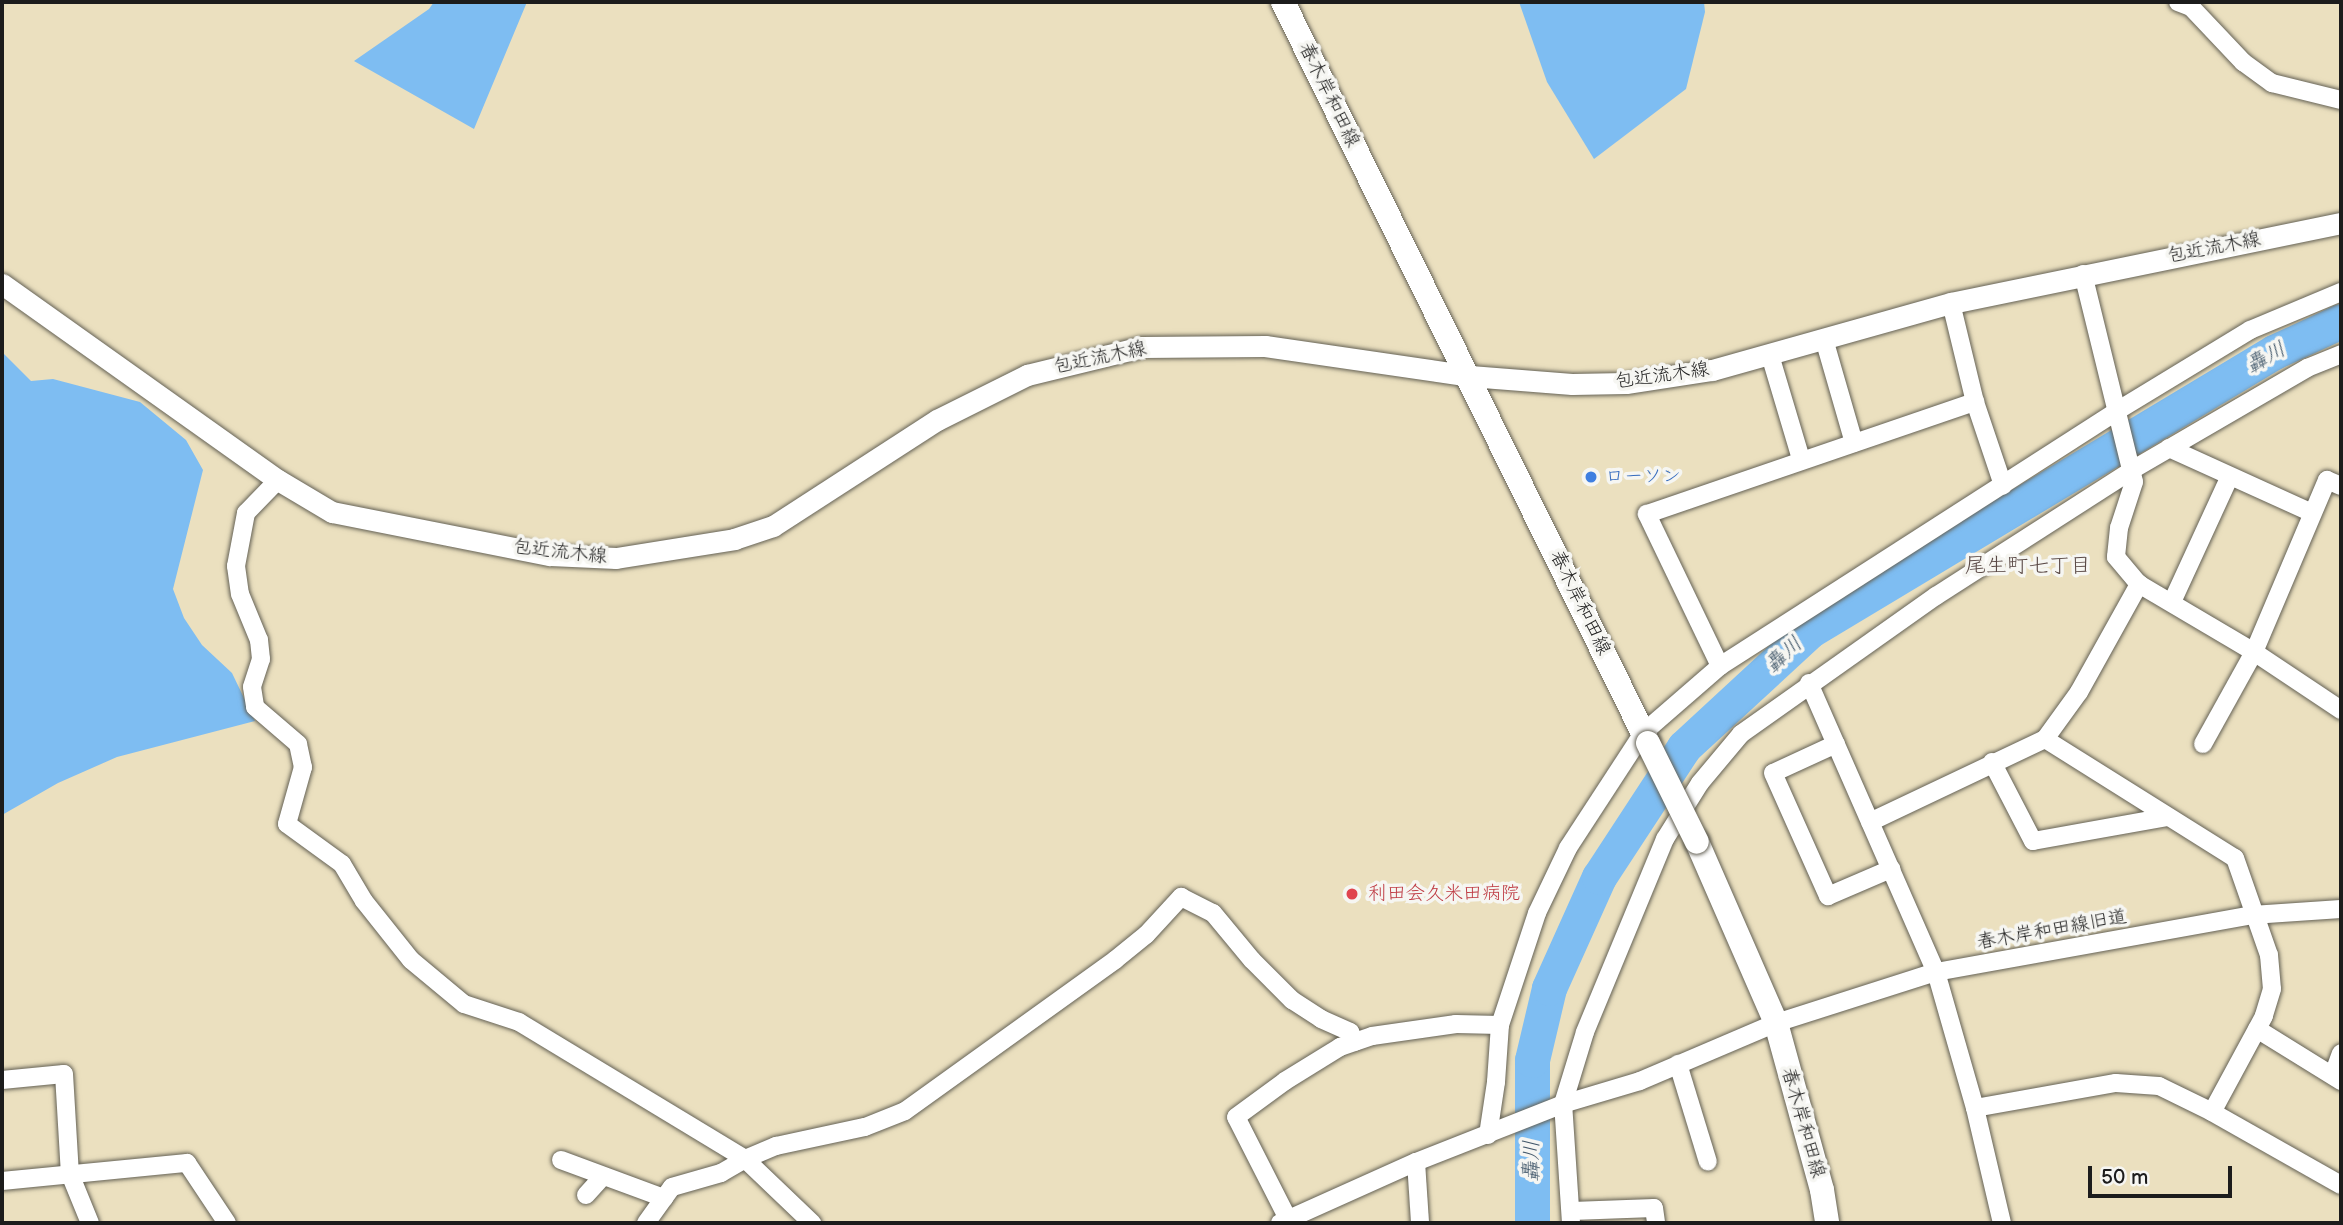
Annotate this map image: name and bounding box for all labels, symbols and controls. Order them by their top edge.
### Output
street label: 春木岸和田線 [1294,39,1364,151]
street label: 包近流木線 [2165,228,2263,268]
street label: 包近流木線 [1051,337,1149,379]
water label: 轟川 [2242,337,2290,379]
street label: 包近流木線 [1613,358,1711,394]
place label: ローソン [1605,466,1681,488]
marker: ローソン [1583,469,1599,485]
street label: 包近流木線 [512,536,608,568]
street label: 春木岸和田線 [1545,547,1615,659]
district label: 尾生町七丁目 [1965,553,2091,579]
water label: 轟川 [1760,631,1808,679]
place label: 利田会久米田病院 [1368,883,1520,905]
marker: 利田会久米田病院 [1342,884,1362,904]
street label: 春木岸和田線旧道 [1975,906,2129,954]
street label: 春木岸和田線 [1776,1065,1830,1181]
water label: 轟川 [1519,1140,1545,1182]
scale bar [2091,1152,2234,1196]
text: 50 m [2101,1165,2148,1190]

